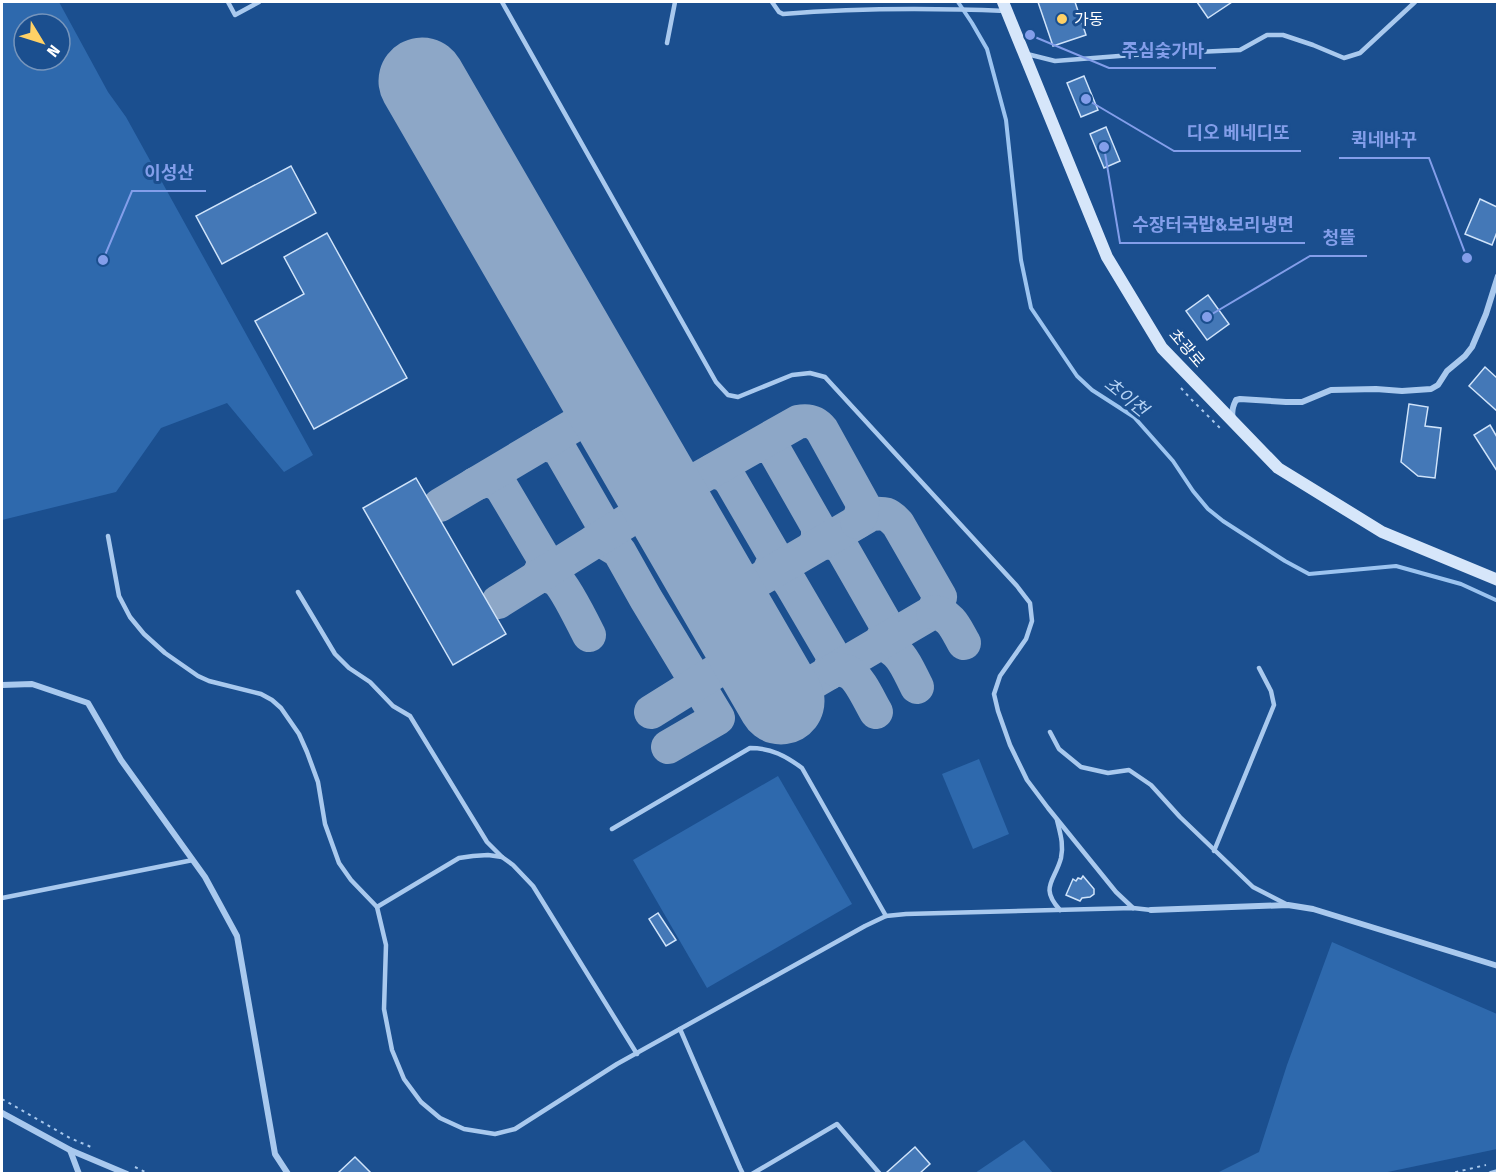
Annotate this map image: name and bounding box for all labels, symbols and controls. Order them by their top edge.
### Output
place label: 가동 [1074,10,1104,29]
north arrow [12,12,72,72]
marker: 가동 [1055,12,1069,26]
callout: 주심숯가마 [1109,32,1216,68]
text: 주심숯가마 [1122,40,1205,62]
text: N [43,41,64,61]
callout: 디오 베네디또 [1174,115,1301,151]
text: 디오 베네디또 [1186,122,1290,144]
callout: 퀵네바꾸 [1339,122,1429,158]
text: 퀵네바꾸 [1351,129,1417,151]
callout: 이성산 [132,155,206,191]
text: 이성산 [144,162,194,184]
callout: 수장터국밥&보리냉면 [1120,207,1305,243]
text: 수장터국밥&보리냉면 [1132,214,1294,236]
callout: 청뜰 [1310,220,1367,256]
text: 청뜰 [1322,227,1356,249]
street label: 초광로 [1165,325,1209,371]
water label: 초이천 [1100,373,1154,423]

